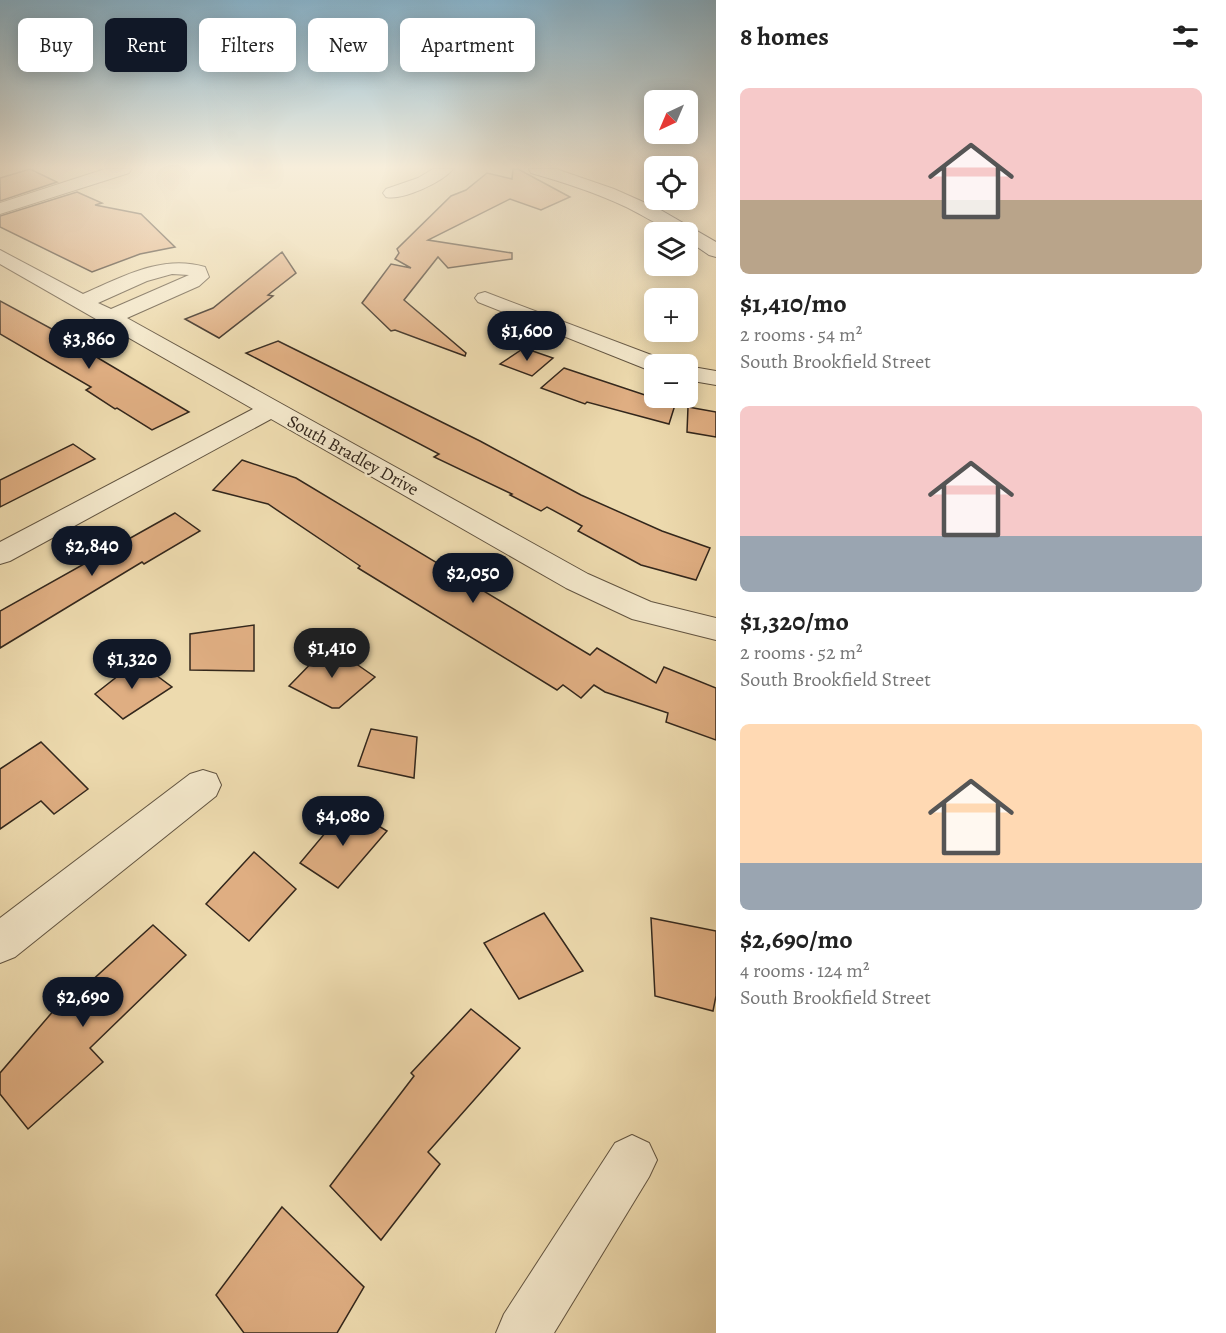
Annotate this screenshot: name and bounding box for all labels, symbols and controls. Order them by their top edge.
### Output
chip: Buy [18,18,93,72]
chip: Rent [105,18,187,72]
chip: Filters [199,18,296,72]
chip: New [308,18,388,72]
chip: Apartment [400,18,535,72]
text: 8 homes [740,19,829,54]
icon: filters [1169,20,1202,53]
north arrow [644,90,698,144]
map controls [644,90,698,408]
icon: home [917,127,1025,235]
button: locate [644,156,698,210]
button: layers [644,222,698,276]
text: $1,410/mo [740,286,847,321]
button: + [644,288,698,342]
pin: $1,600 [478,311,576,362]
text: $1,600 [501,317,553,344]
pin: $3,860 [40,319,138,370]
text: 2 rooms · 54 m² [740,321,862,348]
text: $3,860 [63,325,115,352]
text: South Brookfield Street [740,348,931,375]
button: − [644,354,698,408]
street label: South Bradley Drive [283,409,423,501]
icon: home [917,445,1025,553]
pin: $2,840 [43,526,141,577]
text: $2,840 [65,532,119,559]
pin: $2,050 [424,553,522,604]
text: $2,050 [446,559,500,586]
text: $1,320/mo [740,604,849,639]
pin: $1,410 [283,628,381,679]
text: $1,410 [308,634,356,661]
pin: $1,320 [83,639,181,690]
text: 2 rooms · 52 m² [740,639,863,666]
text: $1,320 [107,645,157,672]
text: South Brookfield Street [740,666,931,693]
icon: home [917,763,1025,871]
pin: $4,080 [294,796,392,847]
text: $4,080 [316,802,370,829]
text: $2,690/mo [740,922,853,957]
text: 4 rooms · 124 m² [740,957,870,984]
pin: $2,690 [34,977,132,1028]
text: $2,690 [56,983,110,1010]
text: South Brookfield Street [740,984,931,1011]

